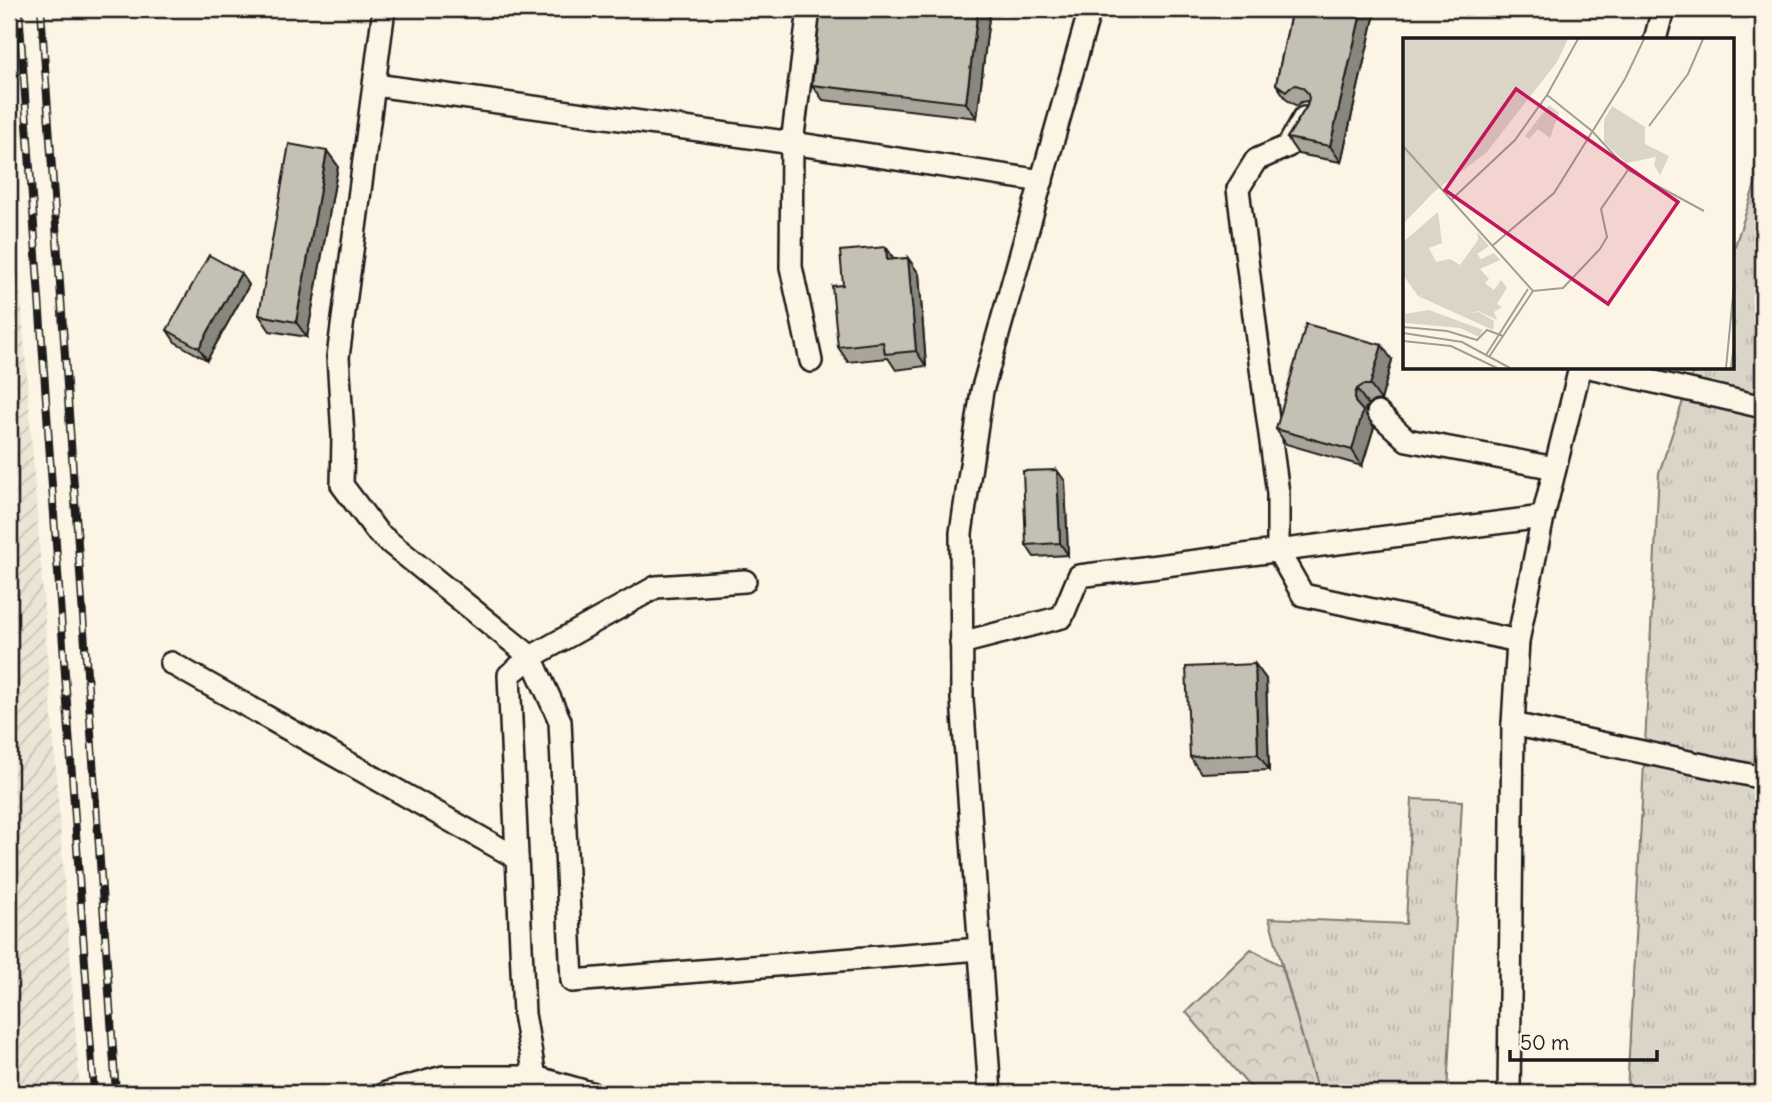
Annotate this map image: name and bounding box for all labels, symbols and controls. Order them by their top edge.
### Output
inset map [1403,38,1734,369]
scale bar [1510,1018,1656,1062]
text: 50 m [1520,1029,1569,1056]

